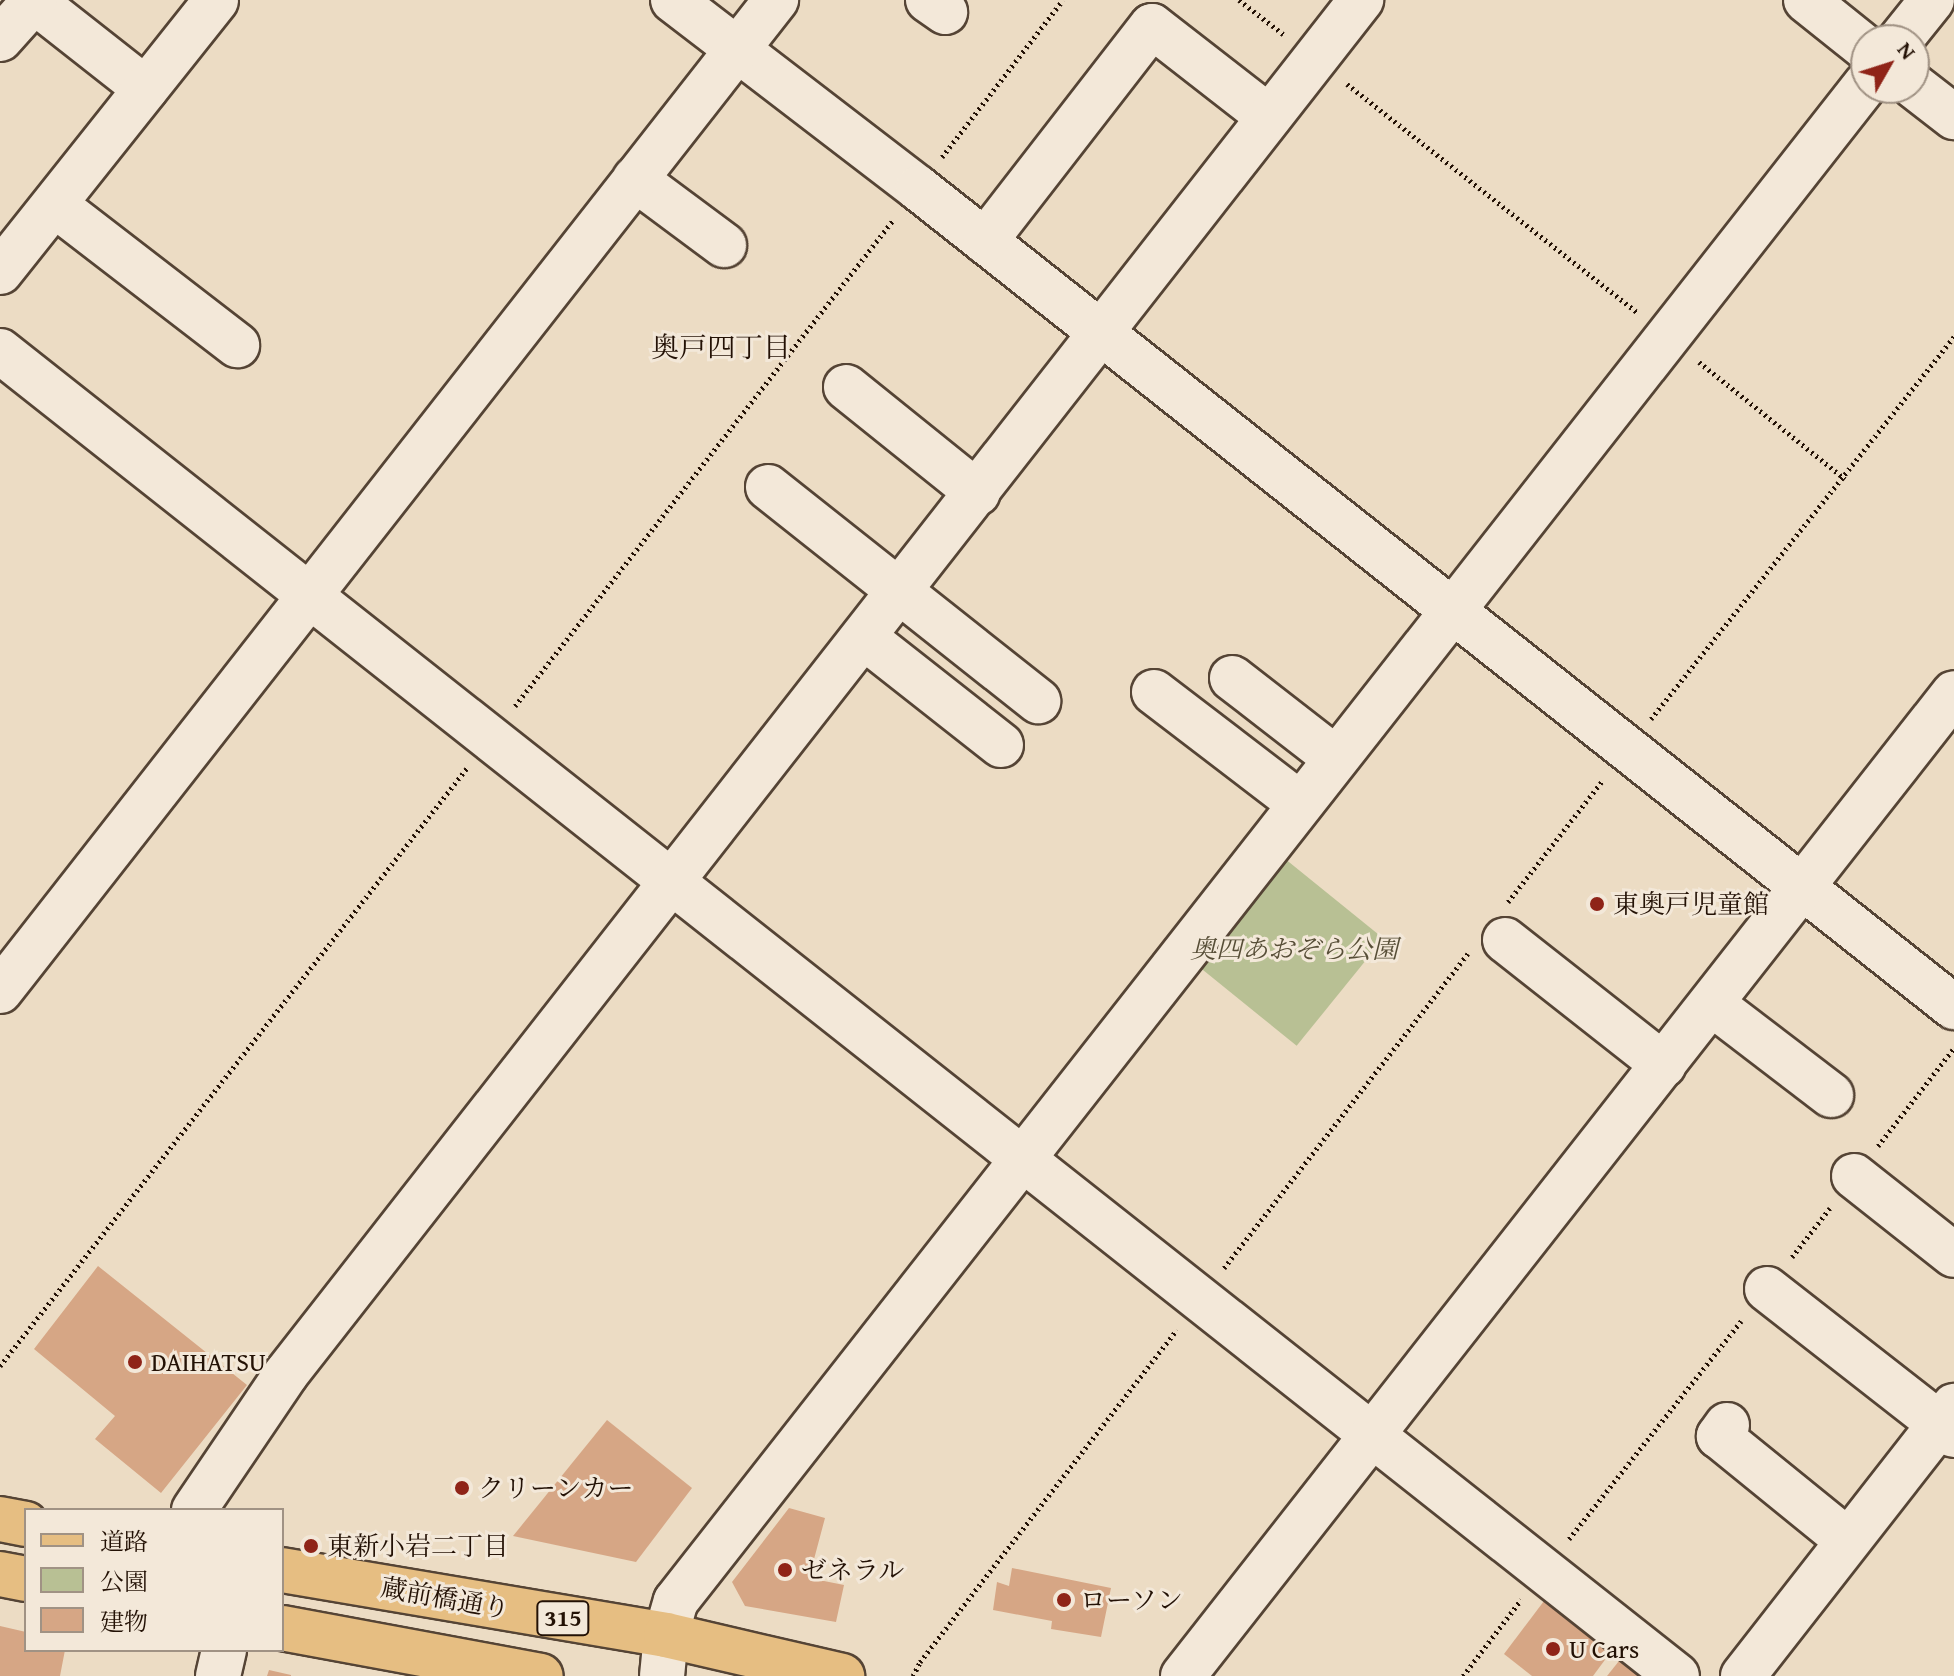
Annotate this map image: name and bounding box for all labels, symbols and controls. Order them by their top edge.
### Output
north arrow [1850,24,1930,104]
text: N [1890,34,1924,66]
district label: 奥戸四丁目 [651,330,791,364]
place label: 東奥戸児童館 [1613,888,1769,920]
marker: 東奥戸児童館 [1588,895,1606,913]
park label: 奥四あおぞら公園 [1190,933,1398,965]
place label: DAIHATSU [151,1346,266,1378]
marker: DAIHATSU [126,1353,144,1371]
place label: クリーンカー [478,1472,634,1504]
marker: クリーンカー [453,1479,471,1497]
legend [24,1508,284,1652]
text: 道路 [100,1524,148,1559]
place label: 東新小岩二丁目 [327,1530,509,1562]
marker: 東新小岩二丁目 [302,1537,320,1555]
place label: ゼネラル [801,1554,905,1586]
marker: ゼネラル [776,1561,794,1579]
text: 公園 [100,1564,148,1599]
street label: 蔵前橋通り [378,1571,512,1625]
place label: ローソン [1080,1584,1184,1616]
marker: ローソン [1055,1591,1073,1609]
road number: 315 [535,1598,591,1638]
text: 建物 [100,1604,148,1639]
place label: U Cars [1569,1633,1639,1665]
marker: U Cars [1544,1640,1562,1658]

